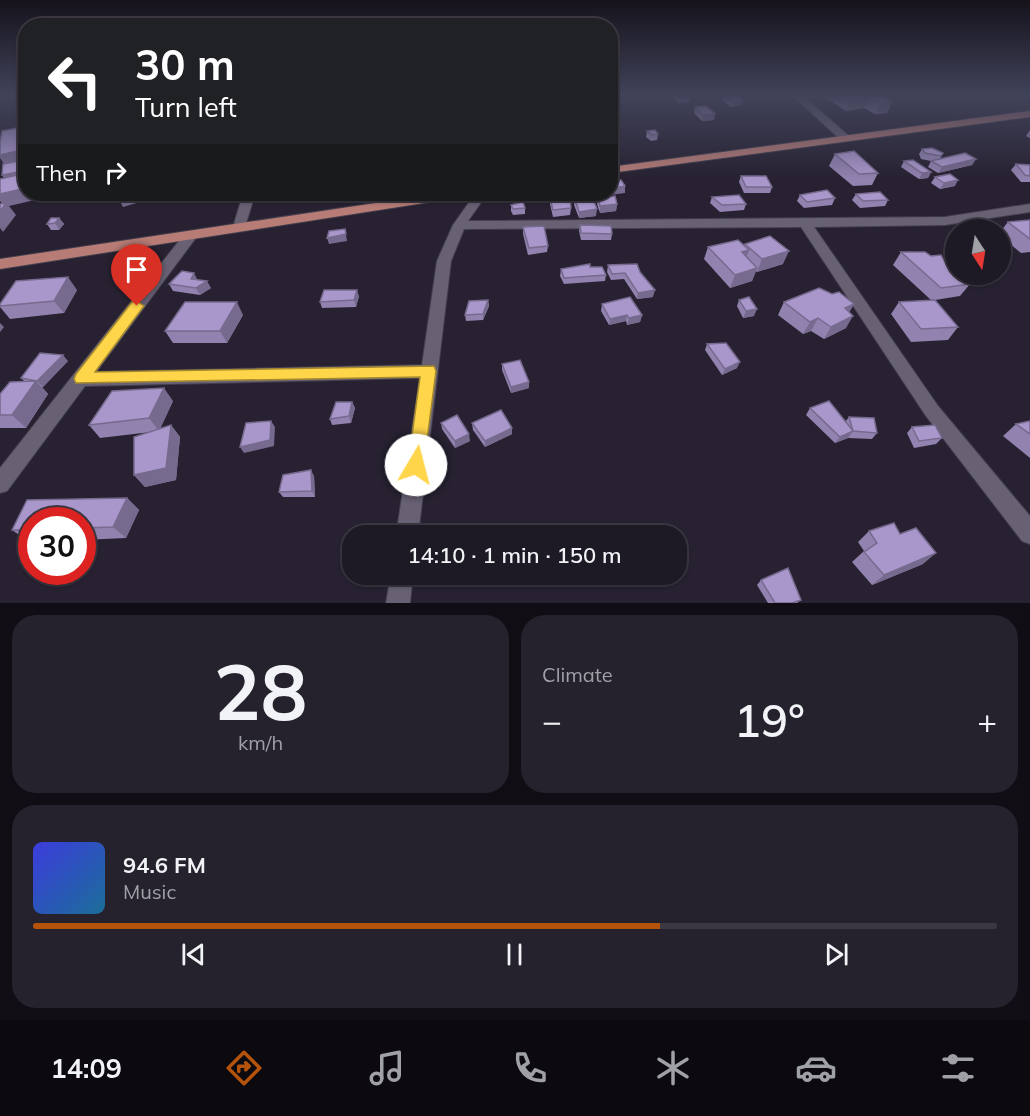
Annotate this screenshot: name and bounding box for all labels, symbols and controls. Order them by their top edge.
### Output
text: 30 m [135,38,235,91]
icon: left [36,42,114,120]
text: Turn left [135,90,237,124]
icon: right [99,156,132,189]
text: Then [36,159,87,187]
north arrow [945,219,1011,285]
map controls [945,219,1011,285]
pin [111,244,162,306]
icon: arrive [120,253,153,286]
position arrow [384,433,448,497]
speed limit sign: 30 [18,507,96,585]
text: 14:10 · 1 min · 150 m [407,541,622,569]
text: 28 [214,642,307,740]
text: Climate [542,662,613,687]
text: 19° [734,692,805,748]
text: − [542,700,562,741]
text: + [977,700,997,741]
text: km/h [238,730,283,755]
text: 94.6 FM [123,851,206,879]
text: Music [123,879,176,904]
icon: previous [177,938,210,971]
icon: pause [498,938,531,971]
icon: next [820,938,853,971]
icon: directions [223,1047,265,1089]
icon: music [366,1047,408,1089]
icon: phone [509,1047,551,1089]
icon: climate [652,1047,694,1089]
icon: car [795,1047,837,1089]
icon: filters [937,1047,979,1089]
text: 14:09 [50,1051,122,1085]

